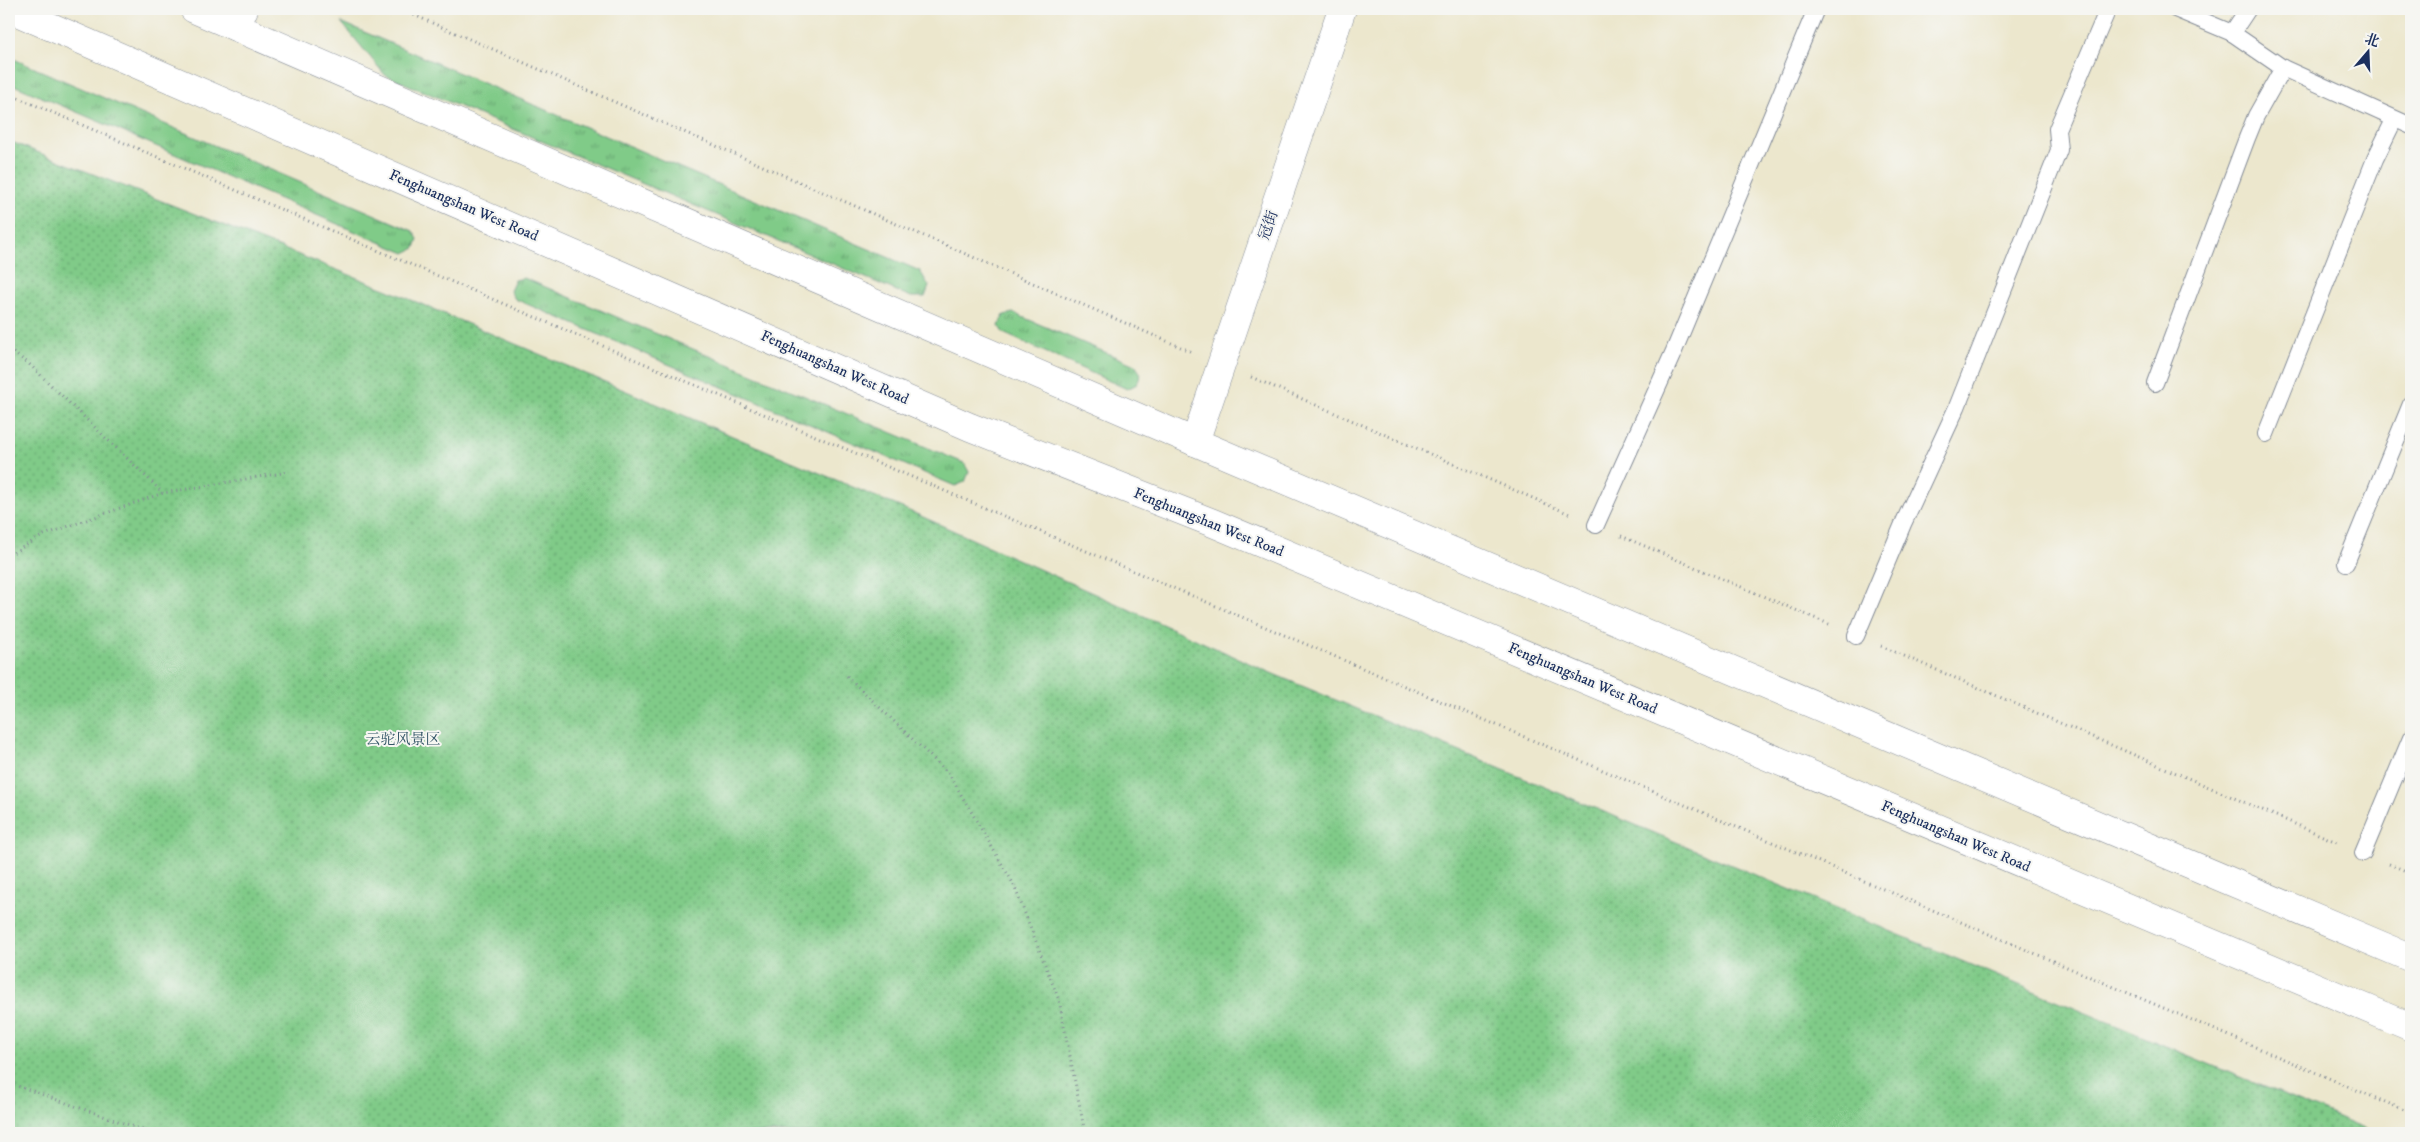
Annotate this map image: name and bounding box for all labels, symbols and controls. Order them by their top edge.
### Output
north arrow [2342,28,2392,78]
text: 北 [2362,30,2381,51]
street label: Fenghuangshan West Road [386,165,542,246]
street label: 冠街 [1255,208,1282,242]
street label: Fenghuangshan West Road [758,326,912,409]
street label: Fenghuangshan West Road [1131,484,1287,561]
street label: Fenghuangshan West Road [1505,638,1661,719]
park label: 云驼风景区 [365,730,441,749]
street label: Fenghuangshan West Road [1878,796,2034,877]

